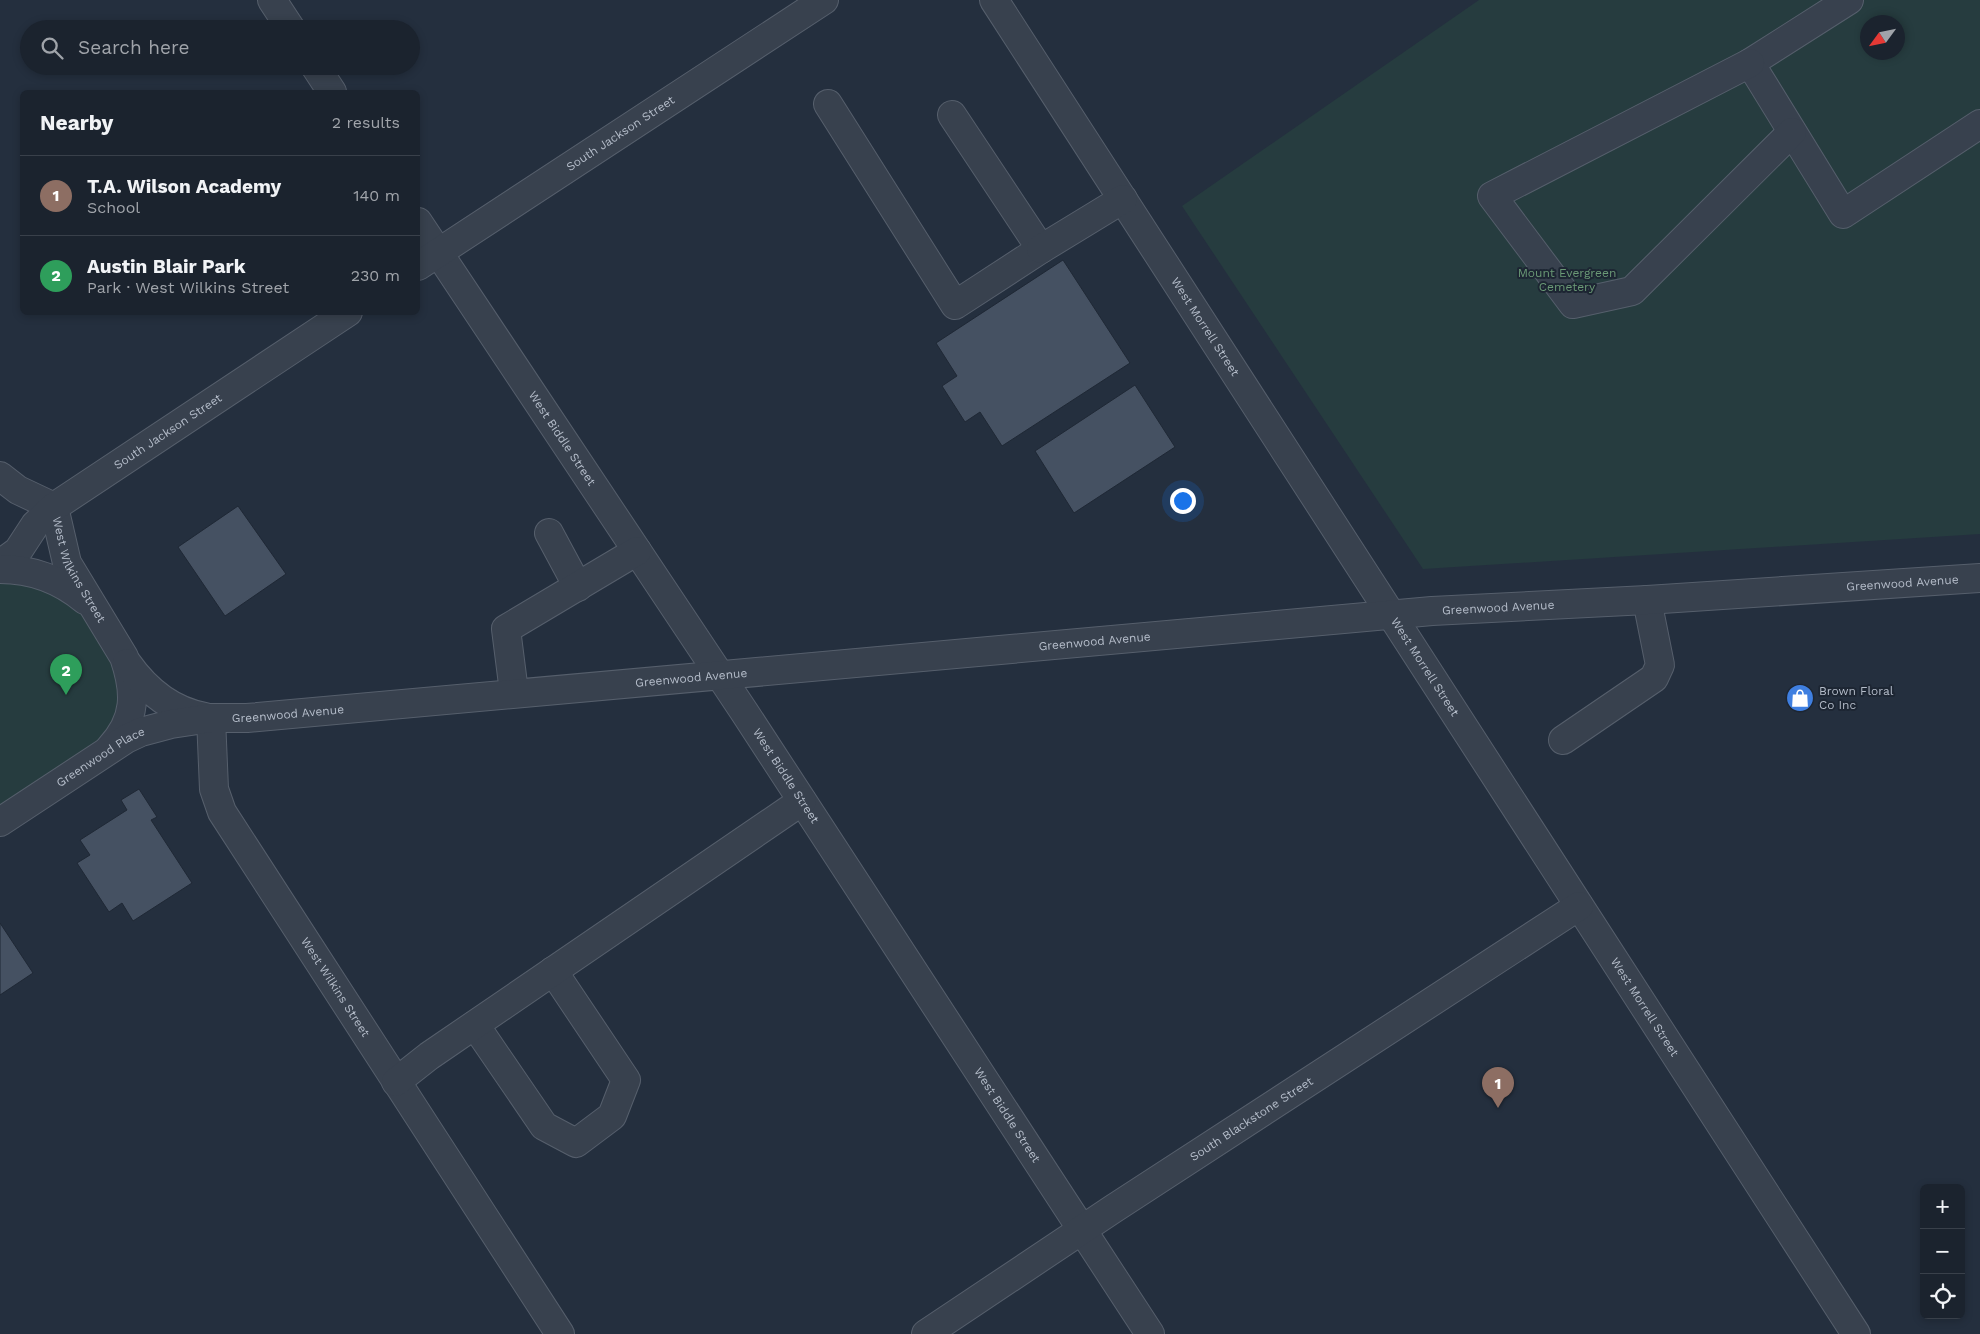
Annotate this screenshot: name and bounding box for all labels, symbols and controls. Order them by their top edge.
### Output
north arrow [1860,15,1905,60]
search box [20,20,420,75]
icon: search [38,34,66,62]
text: Search here [78,36,189,59]
street label: South Jackson Street [564,93,677,174]
text: Nearby [40,110,113,135]
text: 2 results [332,113,400,132]
text: T.A. Wilson Academy [87,175,281,198]
text: 1 [53,186,59,205]
text: 140 m [353,186,400,205]
text: School [87,198,140,217]
text: Austin Blair Park [87,255,246,278]
text: 2 [51,266,61,285]
text: 230 m [351,266,400,285]
park label: Mount Evergreen Cemetery [1518,266,1616,294]
street label: West Morrell Street [1168,275,1242,379]
text: Park · West Wilkins Street [87,278,289,297]
street label: West Biddle Street [526,389,599,488]
street label: South Jackson Street [111,391,224,472]
your location [1170,488,1196,514]
street label: West Wilkins Street [49,515,108,625]
street label: Greenwood Avenue [1846,572,1959,594]
street label: Greenwood Avenue [1442,598,1555,617]
street label: West Morrell Street [1388,615,1462,719]
street label: Greenwood Avenue [1038,629,1151,653]
pin: 2 [50,654,82,695]
street label: Greenwood Avenue [635,666,748,690]
shop icon: Brown Floral Co Inc [1785,683,1815,713]
place label: Brown Floral Co Inc [1819,684,1894,712]
street label: Greenwood Avenue [232,702,345,725]
street label: Greenwood Place [54,724,146,790]
street label: West Biddle Street [750,726,822,826]
street label: West Wilkins Street [298,935,373,1039]
street label: West Morrell Street [1608,955,1682,1059]
street label: West Biddle Street [971,1065,1043,1165]
pin: 1 [1482,1067,1514,1108]
street label: South Blackstone Street [1187,1074,1315,1164]
map controls [1920,1184,1965,1319]
button: + [1920,1184,1965,1229]
button: − [1920,1229,1965,1274]
button: locate [1920,1274,1965,1319]

